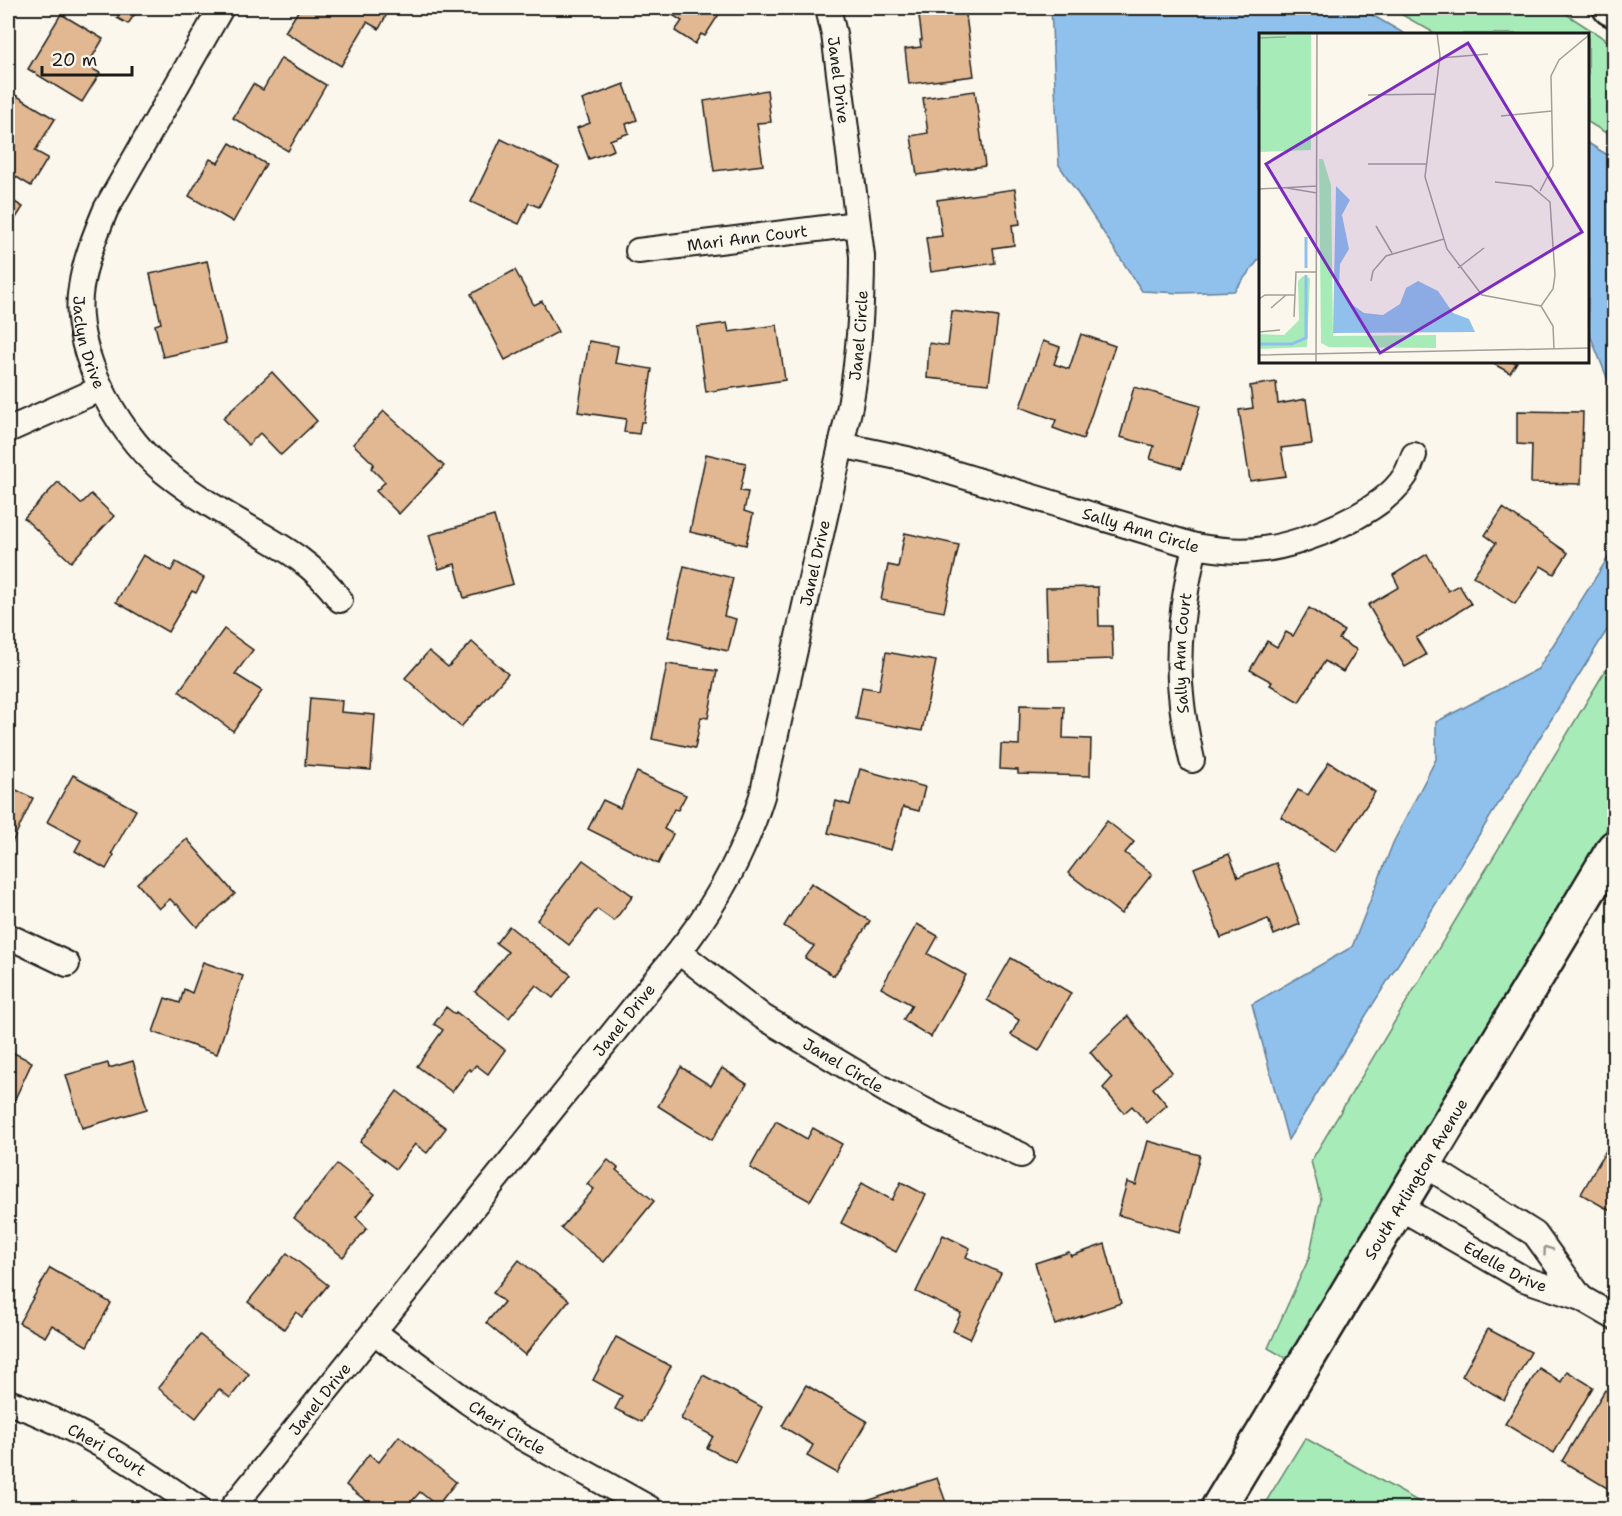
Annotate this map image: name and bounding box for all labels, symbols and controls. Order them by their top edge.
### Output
inset map [1259,33,1589,363]
street label: Janel Drive [823,35,854,125]
scale bar [42,39,132,77]
text: 20 m [51,48,97,72]
street label: Mari Ann Court [686,220,809,256]
street label: Janel Circle [844,290,873,382]
street label: Jaclyn Drive [68,295,110,392]
street label: Sally Ann Circle [1080,503,1202,558]
street label: Janel Drive [795,518,835,608]
street label: Sally Ann Court [1169,591,1196,715]
street label: Janel Drive [589,979,660,1061]
street label: Janel Circle [799,1033,888,1098]
street label: South Arlington Avenue [1359,1094,1472,1264]
street label: Edelle Drive [1460,1236,1550,1297]
one-way arrow [1543,1246,1554,1257]
street label: Janel Drive [284,1358,356,1440]
street label: Cheri Circle [464,1395,549,1460]
street label: Cheri Court [64,1419,150,1481]

